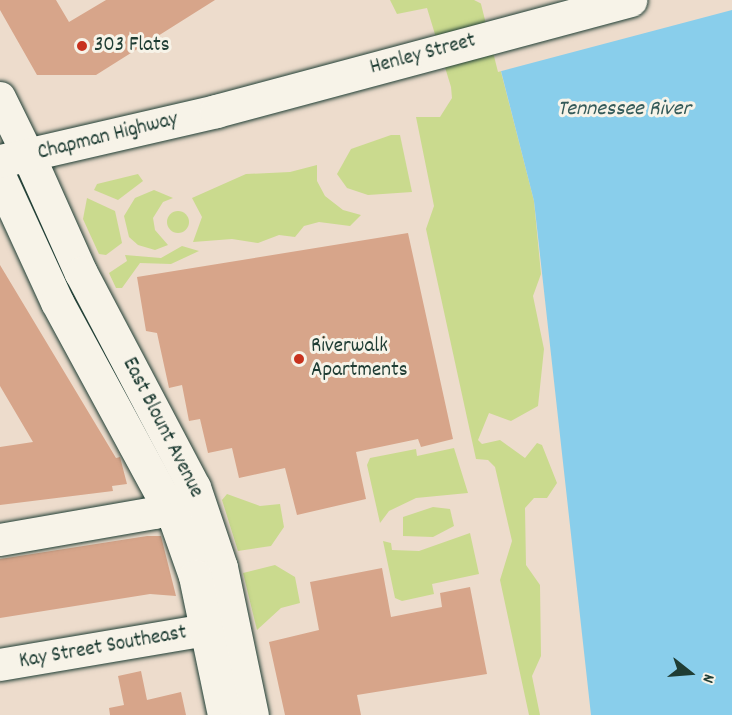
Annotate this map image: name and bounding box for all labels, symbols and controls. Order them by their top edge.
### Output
street label: Henley Street [367,29,479,81]
place label: 303 Flats [94,33,170,59]
marker: 303 Flats [75,39,89,53]
water label: Tennessee River [557,97,691,123]
street label: Chapman Highway [35,107,181,167]
place label: Riverwalk Apartments [311,334,407,384]
marker: Riverwalk Apartments [292,352,306,366]
street label: East Blount Avenue [116,354,208,502]
street label: Kay Street Southeast [17,621,189,675]
north arrow [660,643,720,703]
text: N [696,671,720,686]

